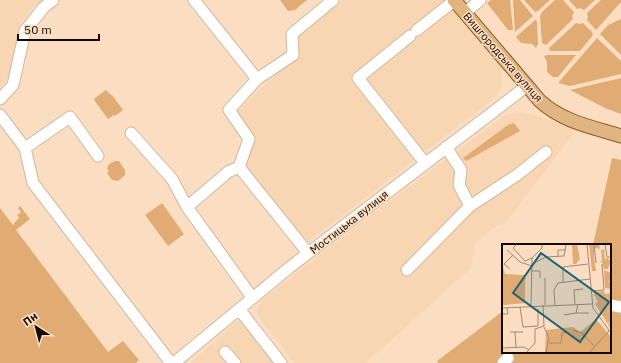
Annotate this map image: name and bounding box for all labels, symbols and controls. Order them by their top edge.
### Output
street label: Вишгородська вулиця [460,9,546,105]
scale bar [18,16,99,42]
text: 50 m [24,22,52,37]
street label: Мостицька вулиця [307,187,391,257]
inset map [502,244,611,353]
north arrow [16,307,56,347]
text: Пн [20,309,40,329]

